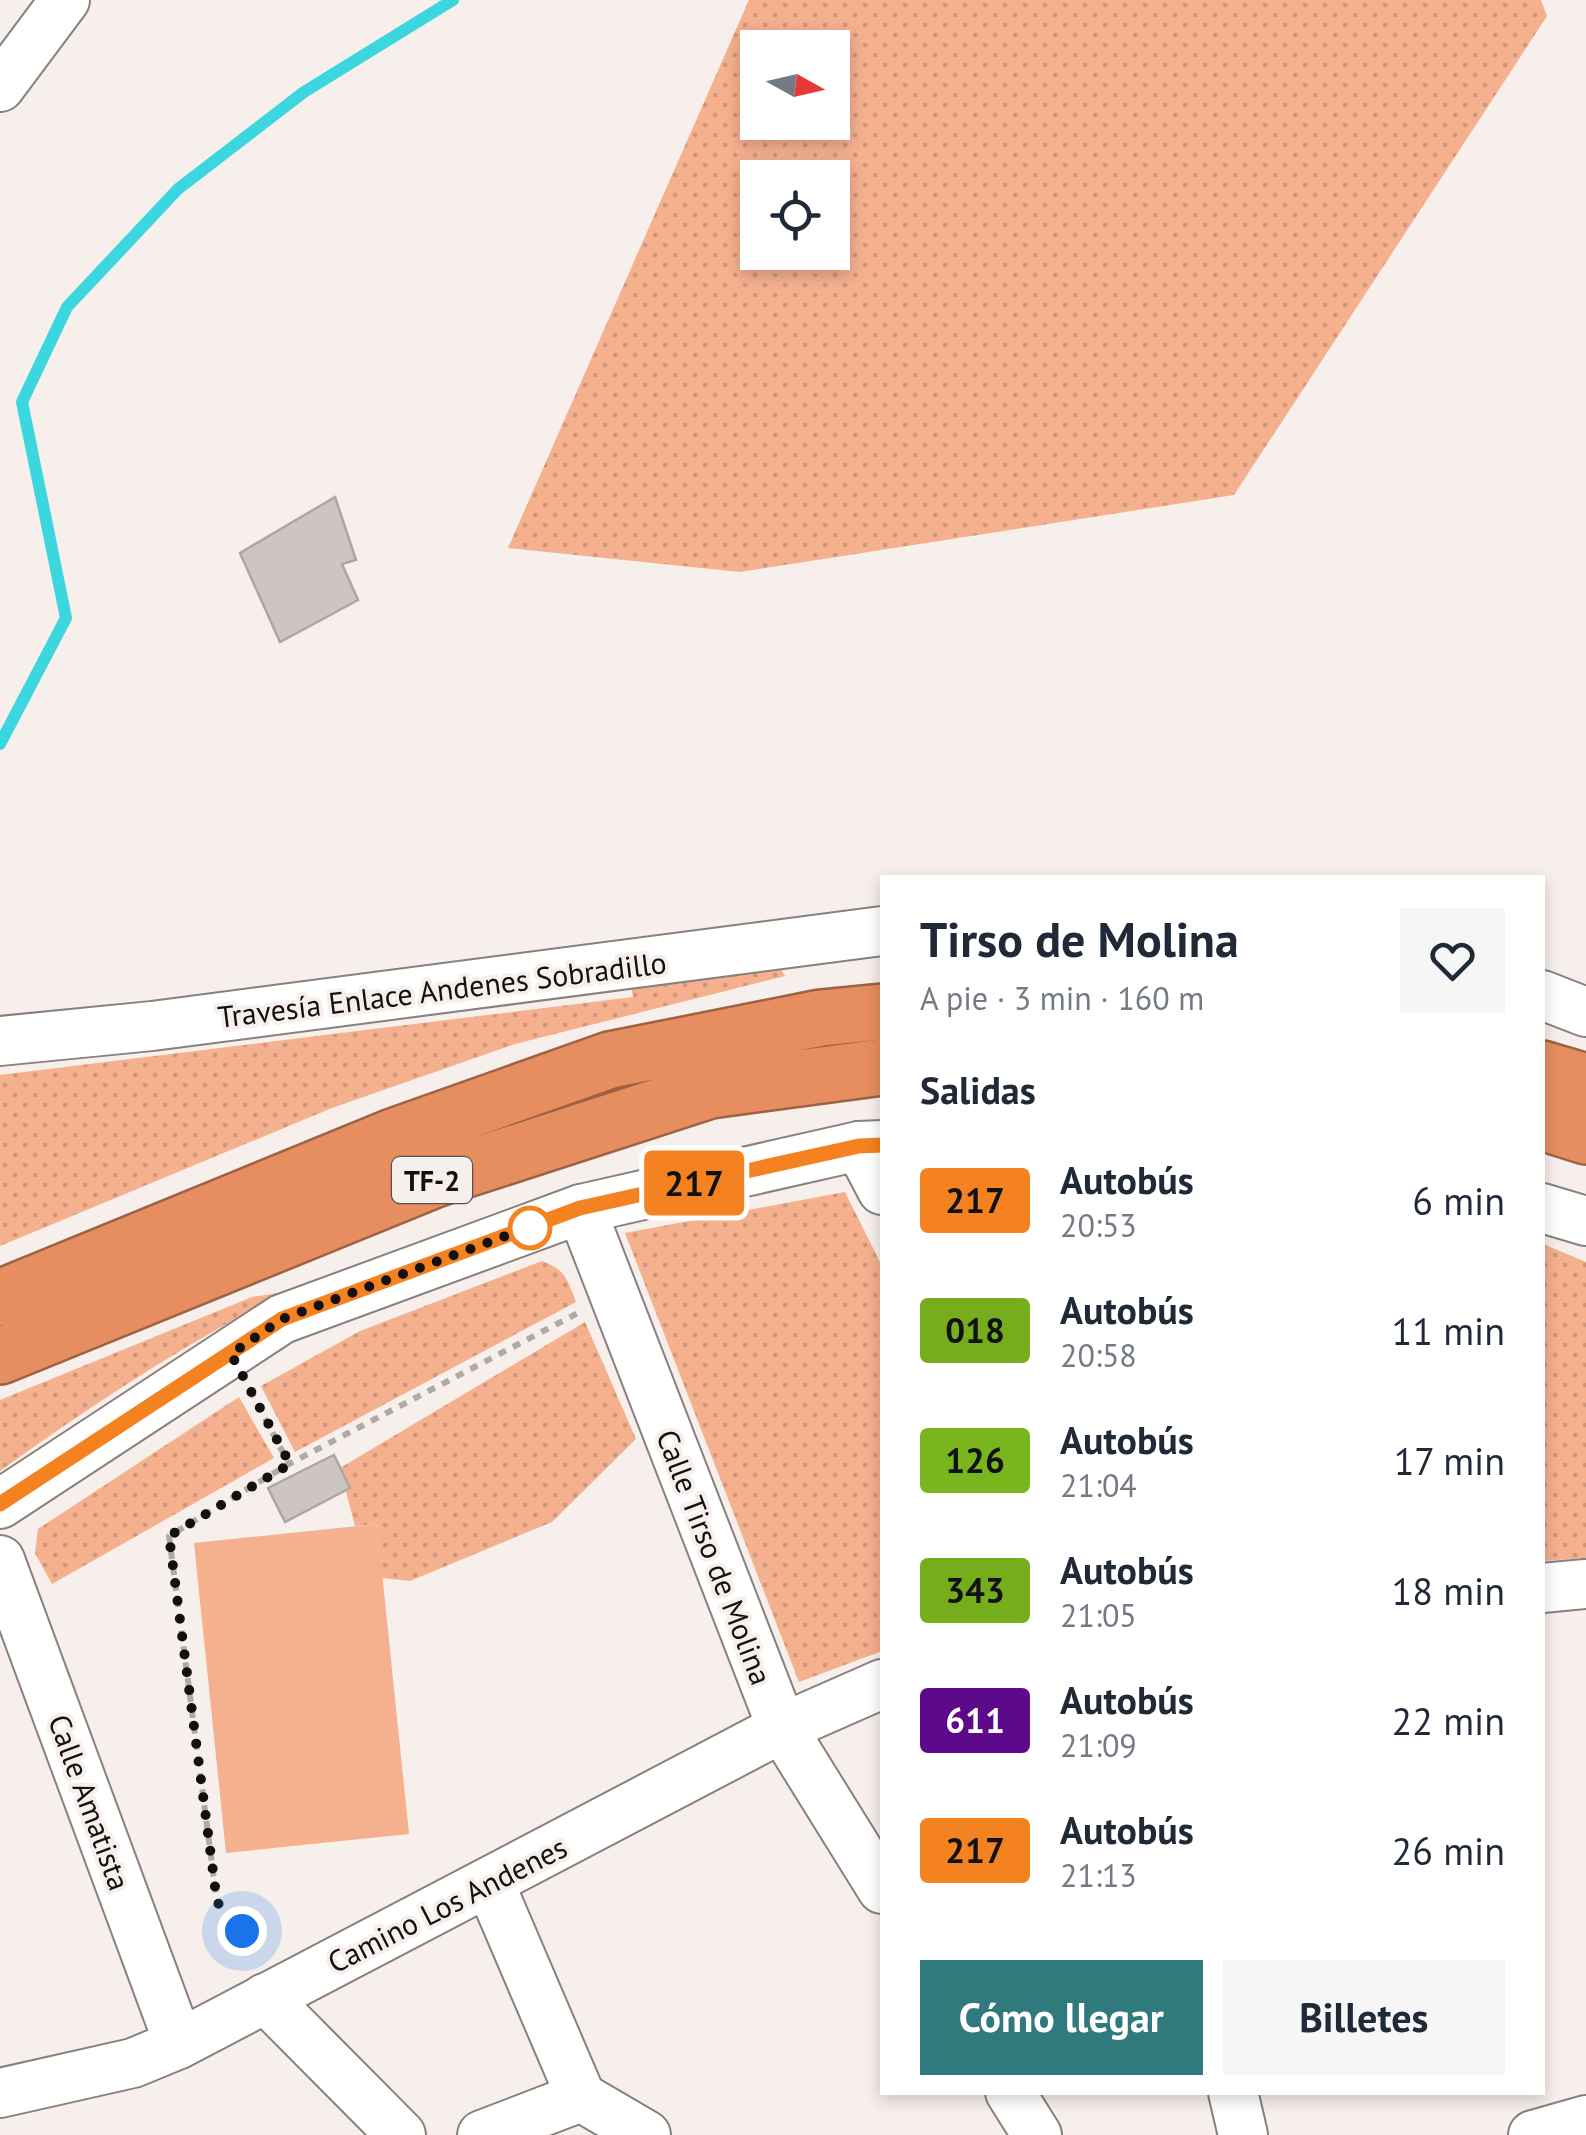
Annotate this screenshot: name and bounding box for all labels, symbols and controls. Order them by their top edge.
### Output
north arrow [740,30,850,140]
map controls [740,30,850,270]
button: locate [740,160,850,270]
text: Tirso de Molina [920,908,1239,970]
button: heart [1400,908,1505,1013]
street label: Travesía Enlace Andenes Sobradillo [216,942,668,1036]
text: A pie · 3 min · 160 m [920,977,1204,1019]
text: Salidas [920,1065,1036,1114]
line badge: 217 [636,1150,752,1216]
text: Autobús [1060,1155,1194,1204]
road number: TF-2 [392,1157,472,1203]
text: 217 [664,1160,724,1206]
text: 6 min [1412,1176,1505,1225]
text: 217 [945,1177,1005,1223]
text: 20:53 [1060,1204,1137,1246]
unlabelled marker [509,1207,551,1249]
text: Autobús [1060,1285,1194,1334]
text: 11 min [1392,1306,1505,1355]
text: 018 [945,1307,1005,1353]
text: 20:58 [1060,1334,1137,1376]
text: Autobús [1060,1415,1194,1464]
street label: Calle Tirso de Molina [648,1424,782,1690]
text: 17 min [1394,1436,1505,1485]
text: 126 [945,1437,1005,1483]
text: 21:04 [1060,1464,1137,1506]
text: Autobús [1060,1545,1194,1594]
text: 18 min [1392,1566,1505,1615]
text: 343 [945,1567,1005,1613]
text: 21:05 [1060,1594,1137,1636]
text: Autobús [1060,1675,1194,1724]
text: 22 min [1392,1696,1505,1745]
text: 611 [945,1697,1005,1743]
street label: Calle Amatista [40,1709,140,1895]
text: 21:09 [1060,1724,1137,1766]
text: Autobús [1060,1805,1194,1854]
text: 26 min [1392,1826,1505,1875]
street label: Camino Los Andenes [321,1827,573,1981]
text: 217 [945,1827,1005,1873]
text: 21:13 [1060,1854,1137,1896]
your location [217,1906,267,1956]
button: Cómo llegar [920,1960,1203,2075]
button: Billetes [1223,1960,1505,2075]

